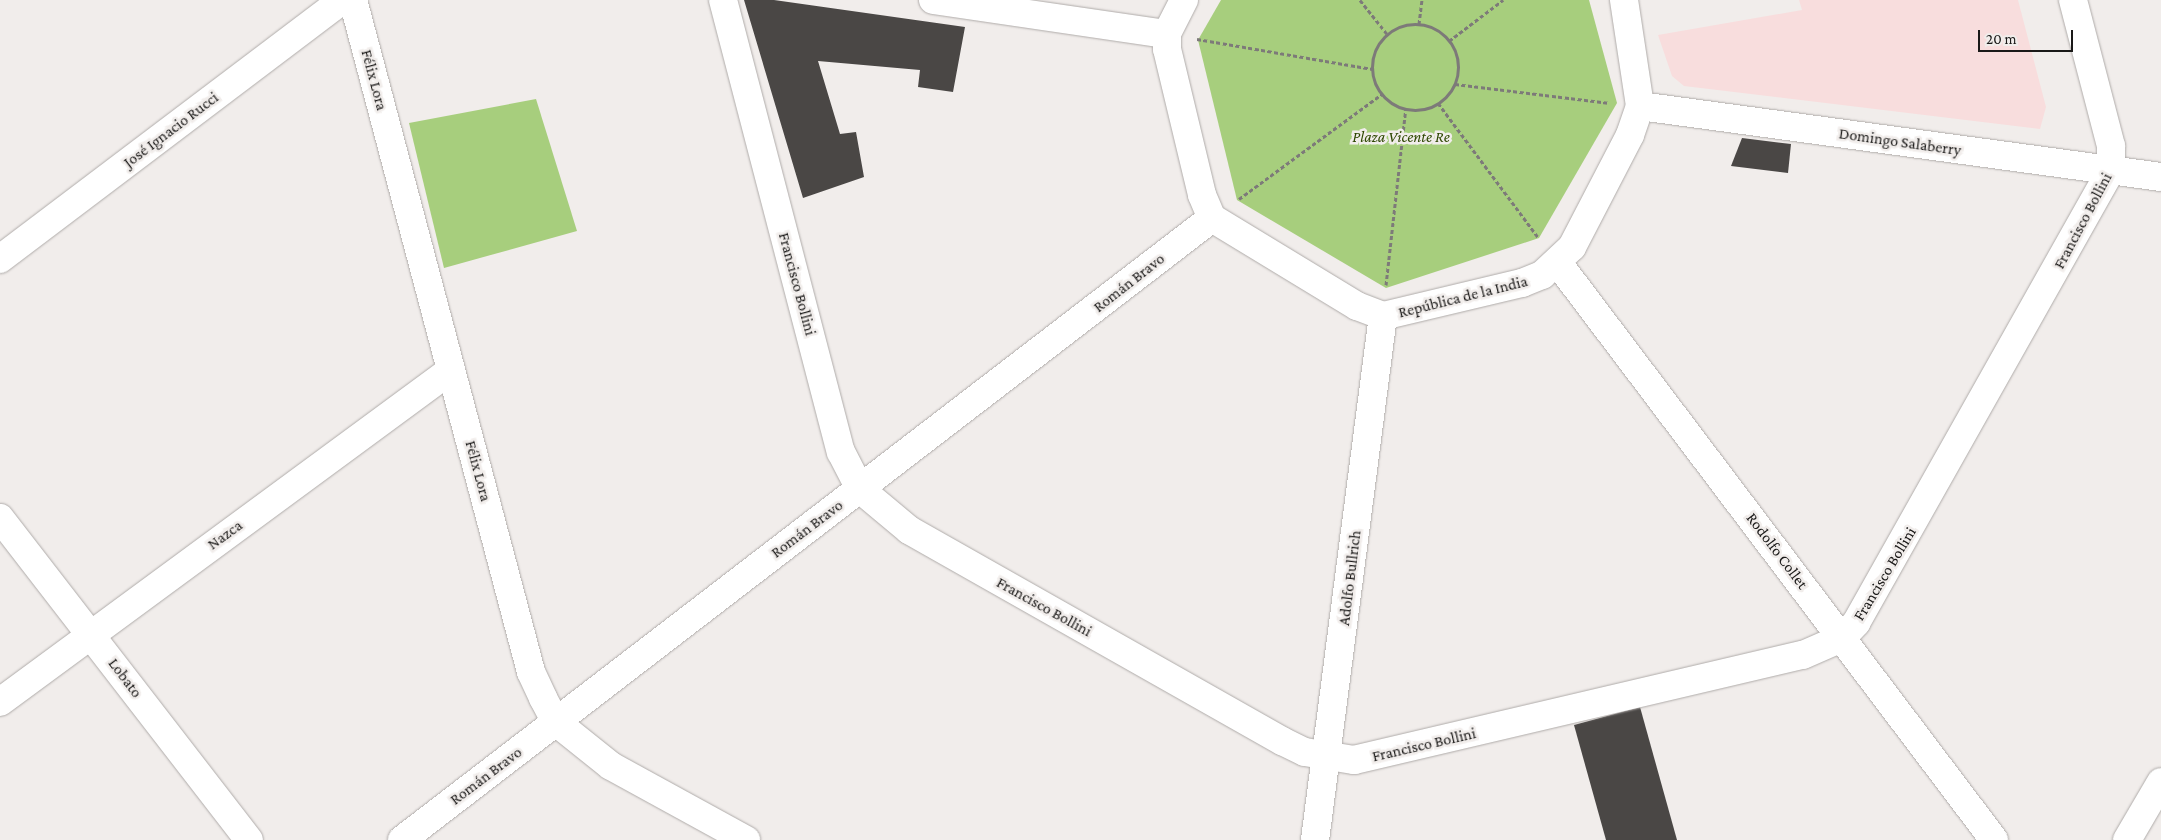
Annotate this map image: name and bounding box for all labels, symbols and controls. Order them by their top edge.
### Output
scale bar [1981,20,2076,52]
text: 20 m [1986,31,2017,47]
street label: Félix Lora [357,47,391,113]
street label: José Ignacio Rucci [120,88,222,172]
street label: Domingo Salaberry [1838,124,1962,160]
park label: Plaza Vicente Re [1352,127,1450,147]
street label: Francisco Bollini [2050,170,2116,272]
street label: Francisco Bollini [774,230,820,338]
street label: Román Bravo [1090,249,1168,317]
street label: República de la India [1396,272,1530,322]
street label: Félix Lora [461,438,495,504]
street label: Román Bravo [767,496,847,562]
street label: Rodolfo Collet [1742,509,1812,593]
street label: Nazca [204,516,246,554]
street label: Francisco Bollini [1850,524,1920,624]
street label: Adolfo Bullrich [1335,529,1365,627]
street label: Francisco Bollini [993,573,1095,641]
street label: Lobato [104,654,146,702]
street label: Francisco Bollini [1370,724,1478,766]
street label: Román Bravo [446,743,526,809]

